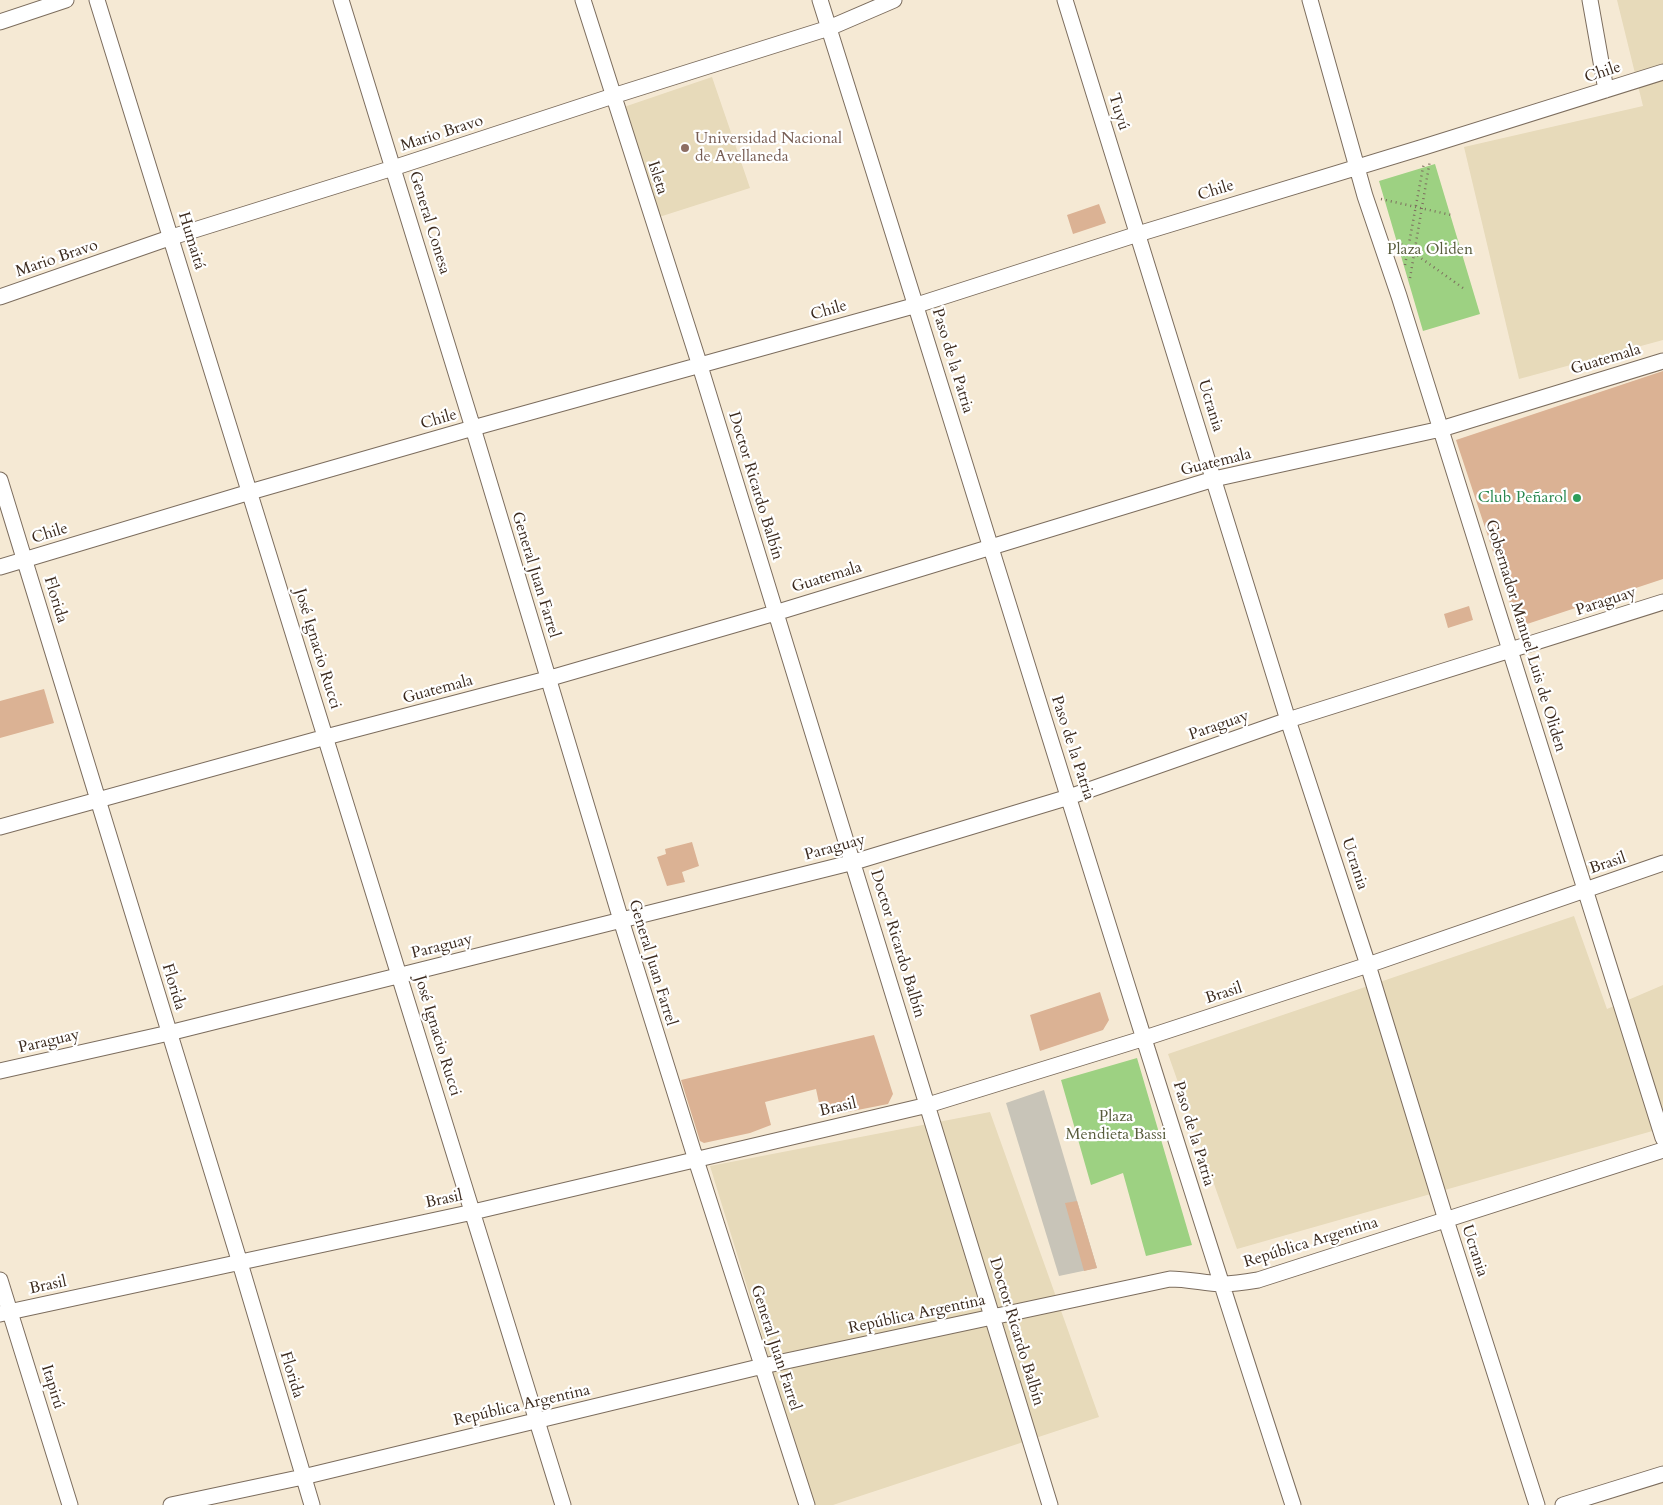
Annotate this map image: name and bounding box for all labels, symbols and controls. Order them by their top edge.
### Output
street label: Chile [1583,58,1623,88]
street label: Tuyú [1103,91,1133,133]
street label: Mario Bravo [398,112,486,156]
place label: Universidad Nacional de Avellaneda [695,129,842,167]
marker: Universidad Nacional de Avellaneda [679,142,691,154]
street label: Isleta [643,159,671,197]
street label: General Conesa [404,169,454,277]
street label: Chile [1196,176,1236,206]
street label: Humaitá [173,210,209,272]
street label: Mario Bravo [13,236,101,282]
park label: Plaza Oliden [1387,240,1473,260]
street label: Chile [809,297,849,325]
street label: Paso de la Patria [927,306,977,416]
street label: Guatemala [1569,340,1643,380]
street label: Ucrania [1193,378,1227,434]
street label: Chile [419,406,459,434]
street label: Doctor Ricardo Balbín [723,410,787,562]
street label: Guatemala [1179,445,1253,481]
place label: Club Peñarol [1478,488,1567,508]
marker: Club Peñarol [1571,492,1583,504]
street label: General Juan Farrel [507,510,563,640]
street label: Gobernador Manuel Luis de Oliden [1480,518,1570,754]
street label: Chile [30,519,70,549]
street label: Guatemala [790,558,864,598]
street label: Florida [39,574,71,626]
street label: Paraguay [1573,583,1639,621]
street label: José Ignacio Rucci [290,586,344,712]
street label: Guatemala [401,671,475,709]
street label: Paso de la Patria [1046,693,1098,803]
street label: Paraguay [1186,707,1252,745]
street label: Paraguay [802,831,868,865]
street label: Ucrania [1337,836,1371,892]
street label: Brasil [1587,849,1629,879]
street label: Doctor Ricardo Balbín [865,868,929,1020]
street label: General Juan Farrel [624,898,680,1028]
street label: Paraguay [409,930,475,964]
street label: Florida [157,961,189,1013]
street label: José Ignacio Rucci [410,973,464,1099]
street label: Brasil [1203,979,1245,1009]
street label: Paraguay [17,1026,81,1058]
street label: Paso de la Patria [1168,1079,1218,1189]
street label: Brasil [818,1094,858,1122]
park label: Plaza Mendieta Bassi [1066,1107,1166,1145]
street label: Brasil [424,1187,464,1213]
street label: República Argentina [1242,1213,1380,1273]
street label: Ucrania [1457,1223,1491,1279]
street label: Doctor Ricardo Balbín [984,1256,1048,1408]
street label: Brasil [28,1273,68,1299]
street label: General Juan Farrel [746,1283,804,1413]
street label: República Argentina [847,1291,987,1339]
street label: Florida [275,1349,307,1401]
street label: Itapirú [36,1363,68,1411]
street label: República Argentina [452,1381,592,1431]

